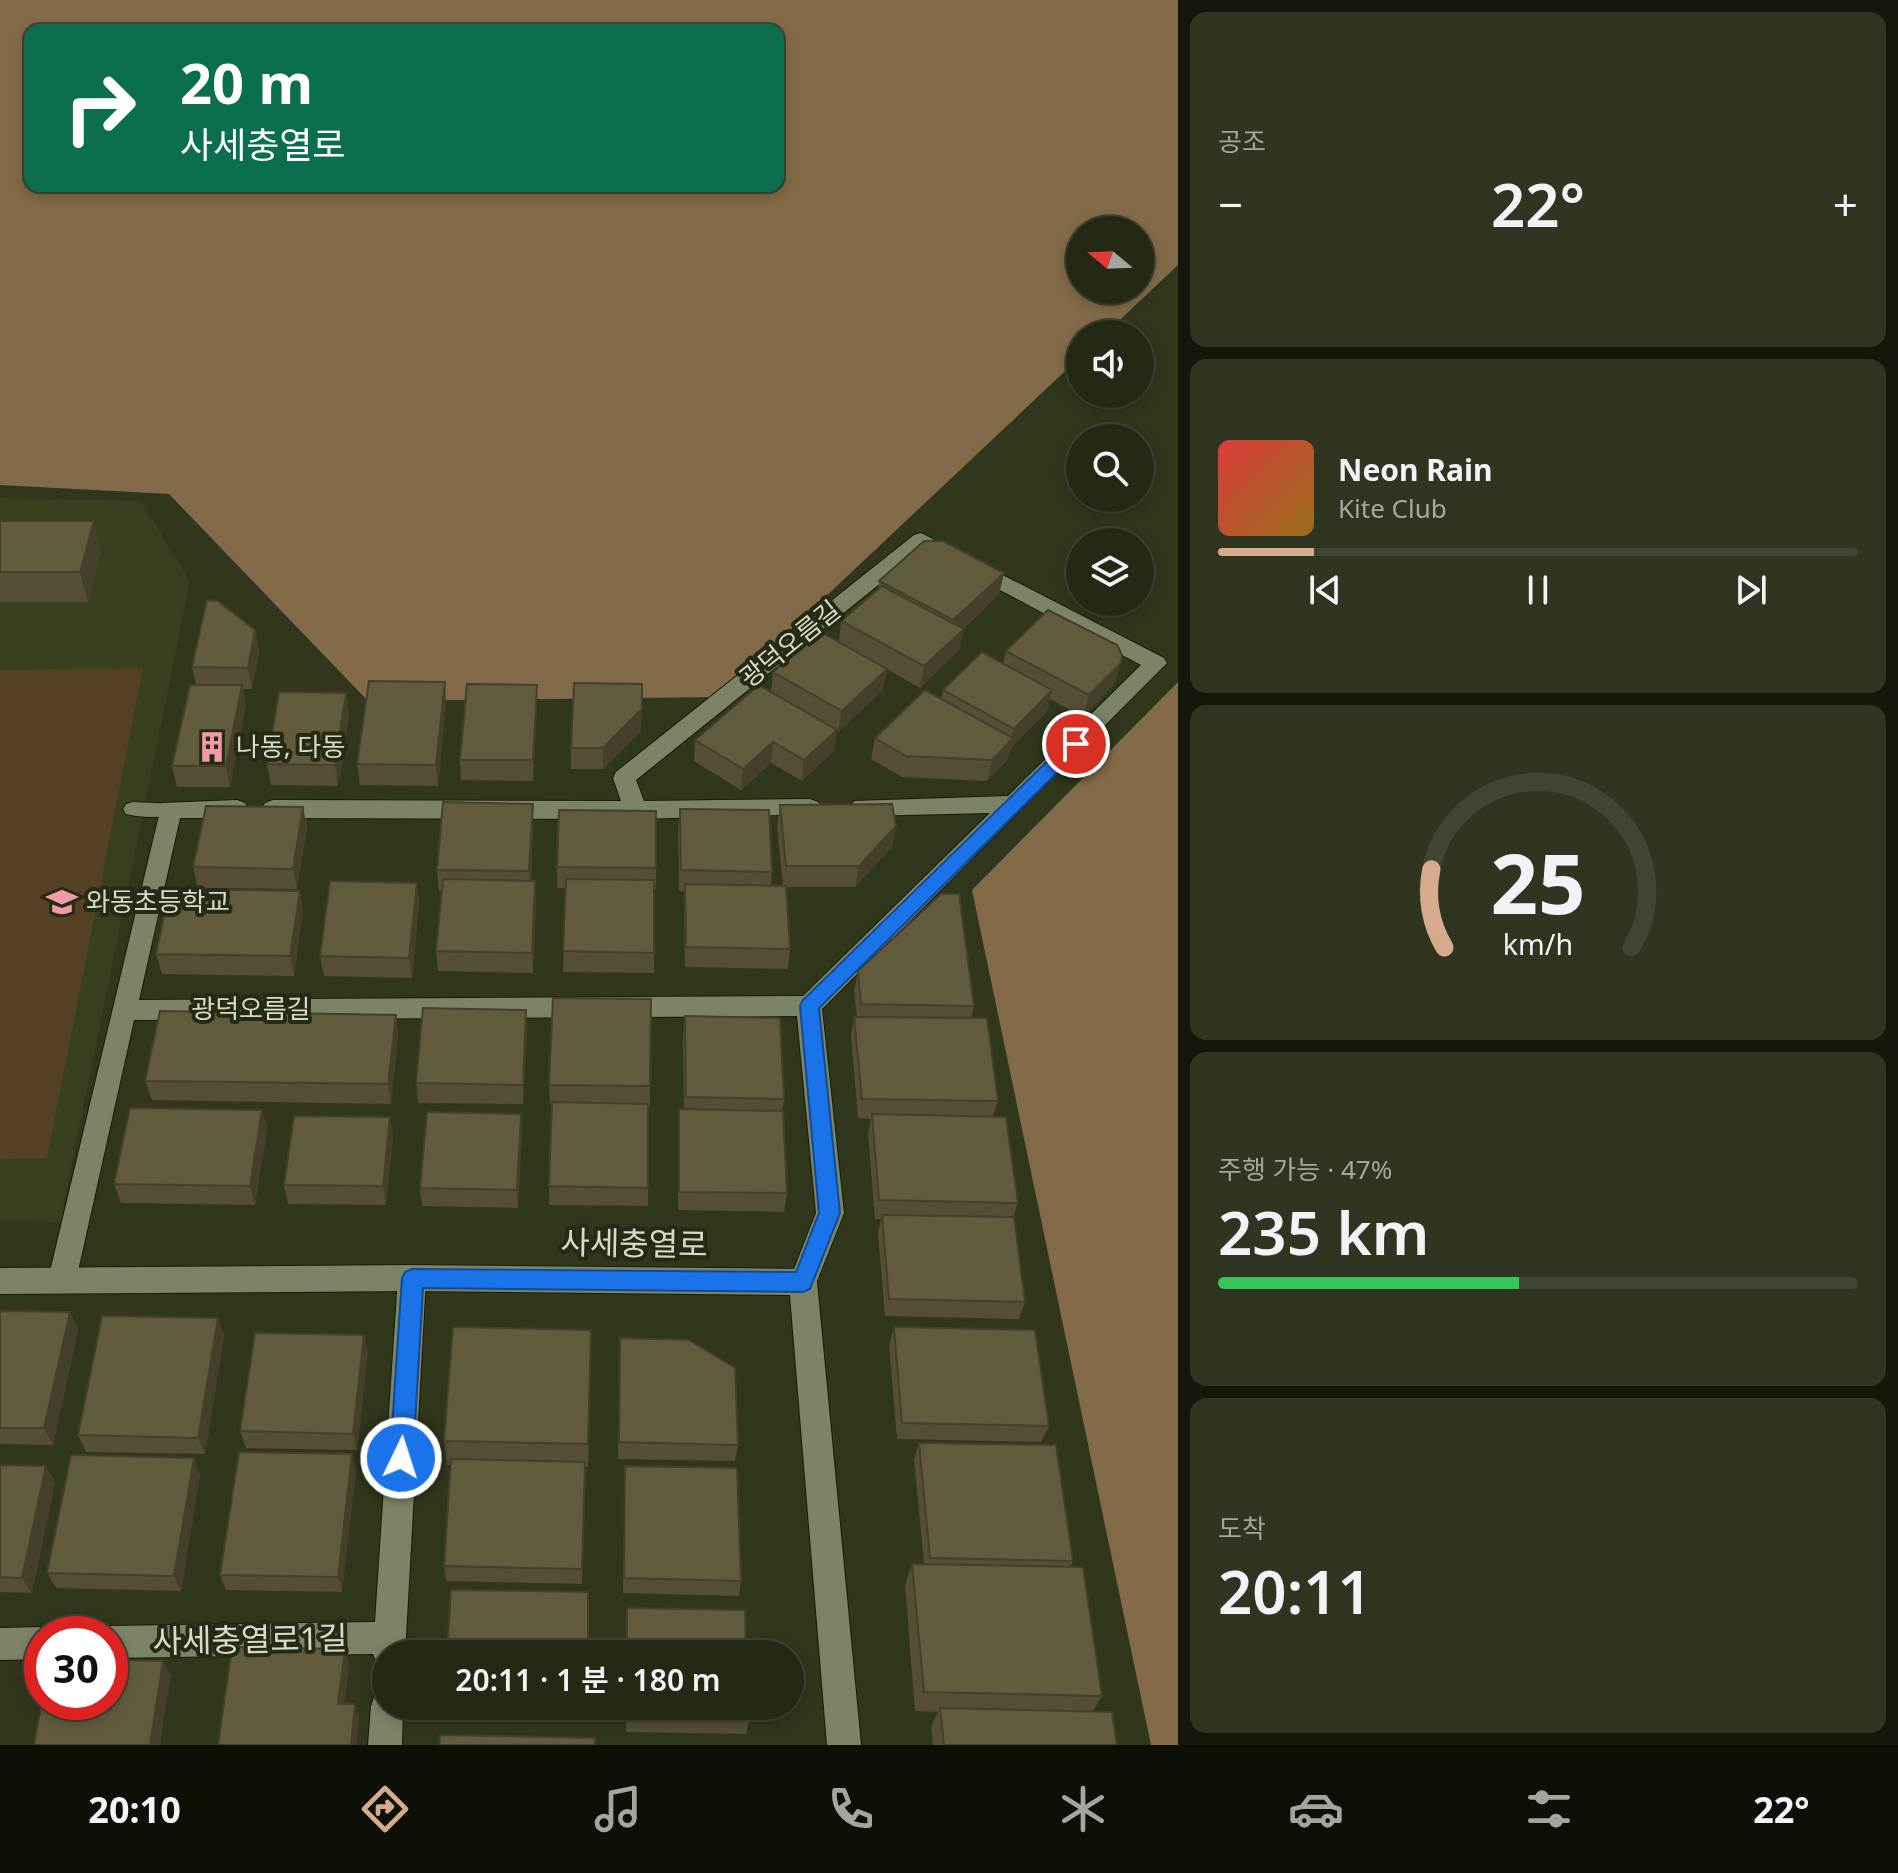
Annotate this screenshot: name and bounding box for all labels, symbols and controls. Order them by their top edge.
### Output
text: 20 m [180,44,313,120]
icon: right [48,56,152,160]
text: 사세충열로 [180,120,346,169]
text: 공조 [1218,123,1266,159]
text: 22° [1491,163,1585,245]
text: − [1218,174,1243,234]
text: + [1833,174,1858,234]
north arrow [1066,216,1154,304]
map controls [1066,216,1154,616]
button: sound [1066,320,1154,408]
button: search [1066,424,1154,512]
text: Neon Rain [1338,449,1492,490]
text: Kite Club [1338,490,1447,526]
button: layers [1066,528,1154,616]
icon: previous [1303,568,1347,612]
icon: pause [1516,568,1560,612]
icon: next [1729,568,1773,612]
street label: 광덕오름길 [732,592,847,695]
pin [1042,710,1110,778]
icon: arrive [1054,722,1098,766]
place label: 나동, 다동 [236,728,345,764]
building icon: 나동, 다동 [195,730,229,764]
text: 25 [1490,825,1586,938]
place label: 와동초등학교 [86,883,230,919]
school or university icon: 와동초등학교 [45,885,79,919]
text: km/h [1503,925,1573,964]
street label: 광덕오름길 [191,990,311,1026]
text: 주행 가능 · 47% [1218,1151,1392,1187]
text: 235 km [1218,1191,1429,1273]
street label: 사세충열로 [560,1220,708,1265]
position arrow [359,1416,443,1500]
text: 도착 [1218,1510,1266,1546]
text: 20:11 [1218,1550,1372,1632]
street label: 사세충열로1길 [152,1615,348,1662]
speed limit sign: 30 [24,1616,128,1720]
text: 20:11 · 1 분 · 180 m [455,1659,721,1700]
icon: directions [357,1781,413,1837]
icon: music [590,1781,646,1837]
icon: phone [823,1781,879,1837]
icon: climate [1055,1781,1111,1837]
icon: car [1288,1781,1344,1837]
icon: filters [1521,1781,1577,1837]
text: 20:10 [88,1785,181,1834]
text: 22° [1753,1785,1810,1834]

